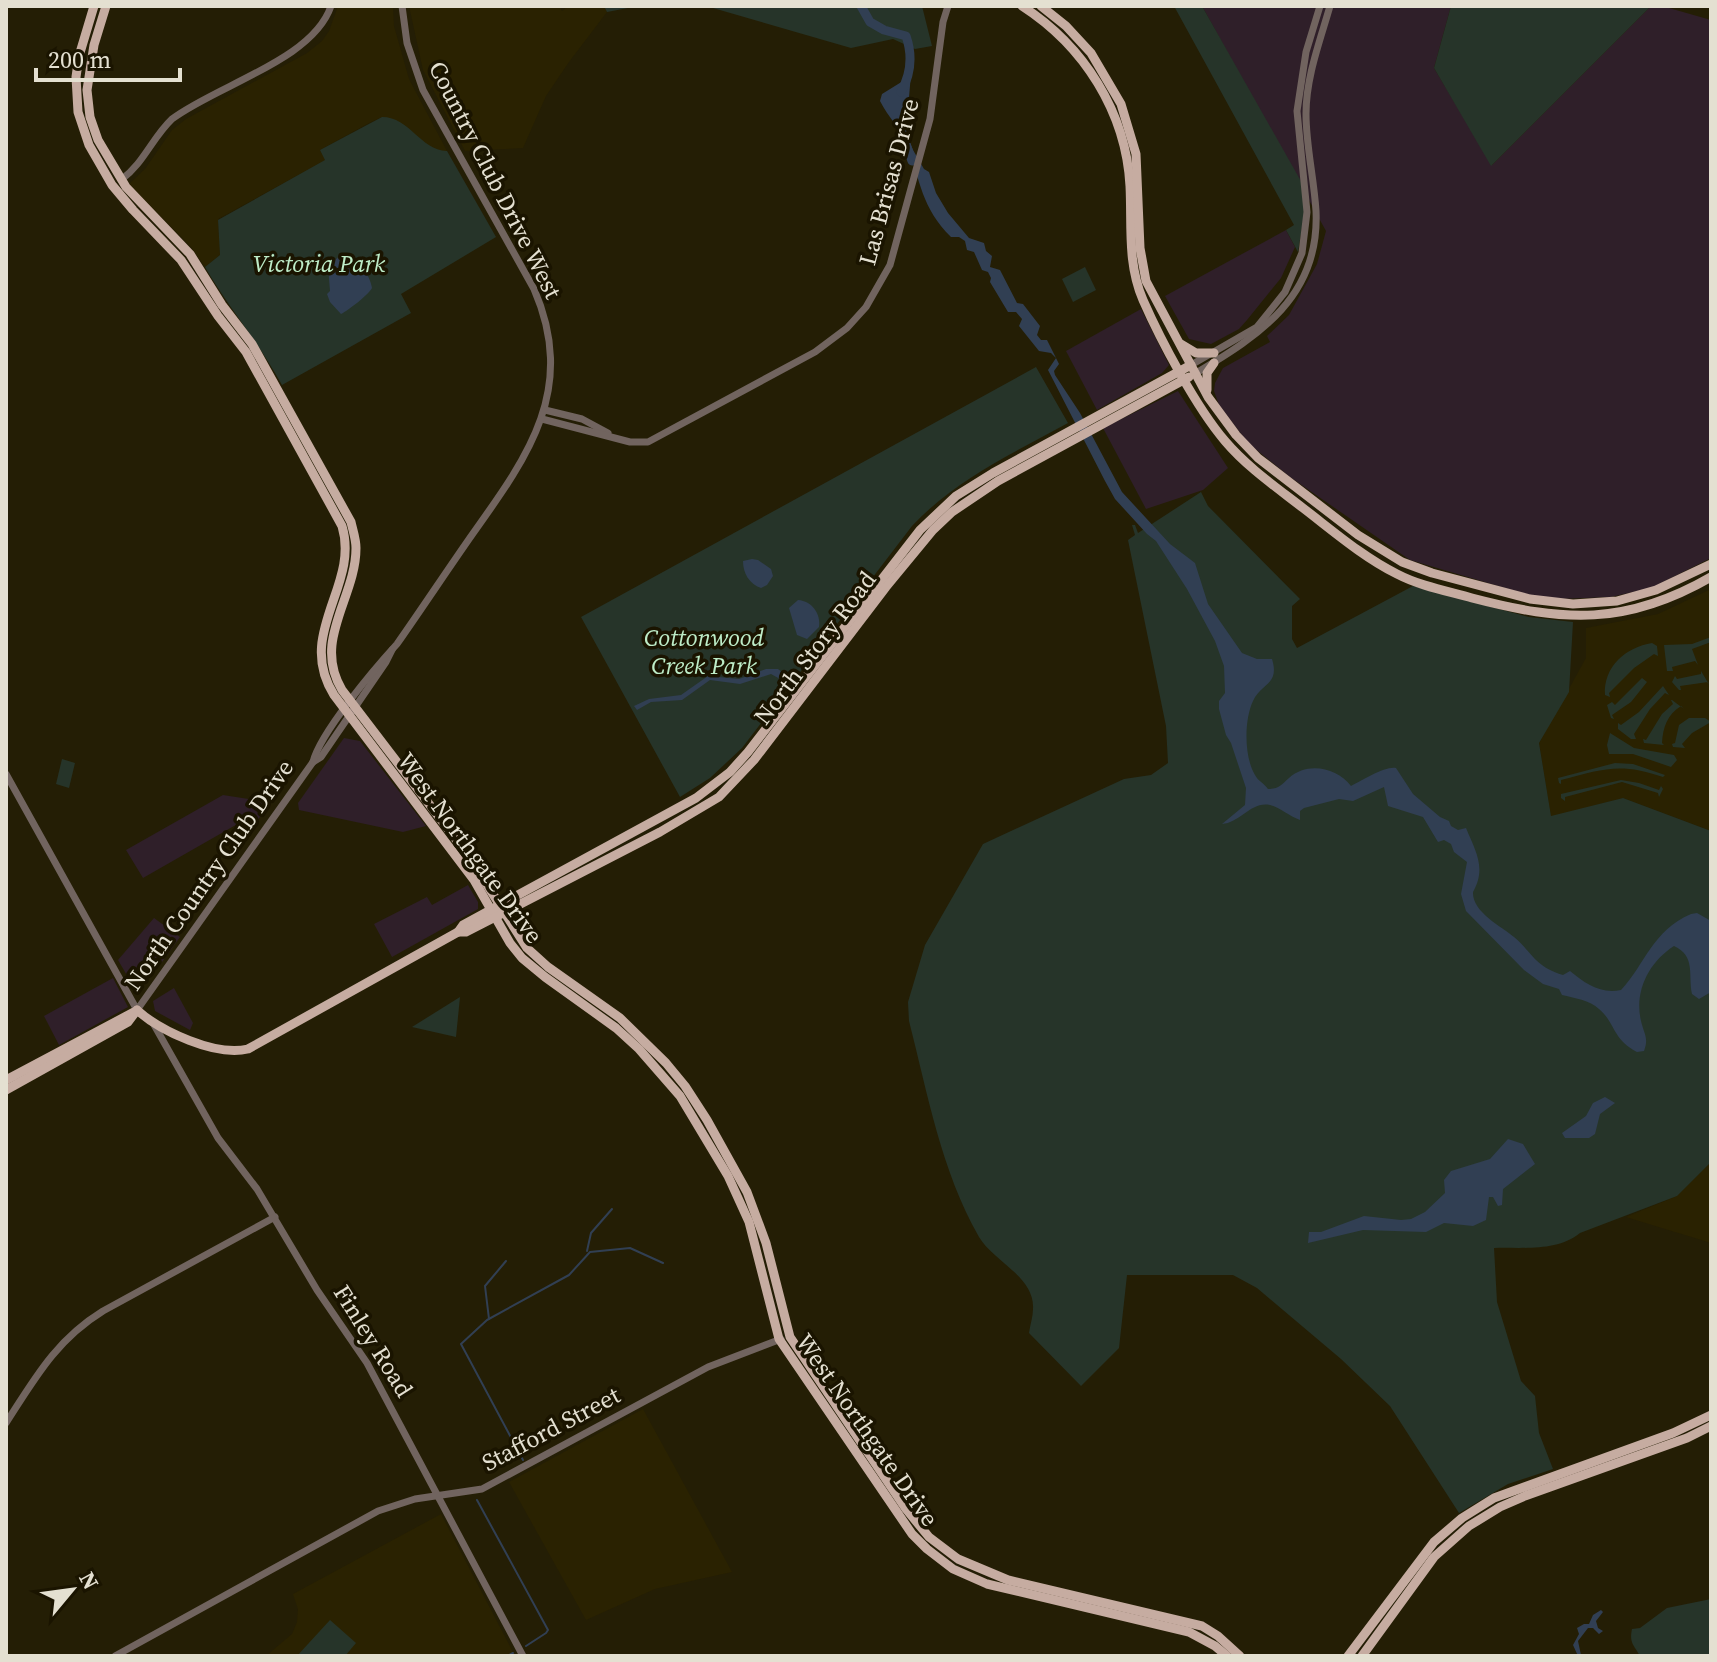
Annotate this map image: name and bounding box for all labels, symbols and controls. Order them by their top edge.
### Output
scale bar [36,32,180,82]
text: 200 m [48,43,111,76]
street label: Country Club Drive West [421,55,570,304]
street label: Las Brisas Drive [850,95,927,269]
park label: Victoria Park [253,247,386,280]
street label: North Story Road [746,564,884,731]
park label: Cottonwood Creek Park [644,621,764,682]
street label: West Northgate Drive [390,746,551,950]
street label: North Country Club Drive [116,753,301,997]
street label: Finley Road [326,1278,421,1404]
street label: West Northgate Drive [788,1327,946,1533]
street label: Stafford Street [476,1378,626,1479]
north arrow [32,1550,112,1630]
text: N [72,1566,106,1595]

